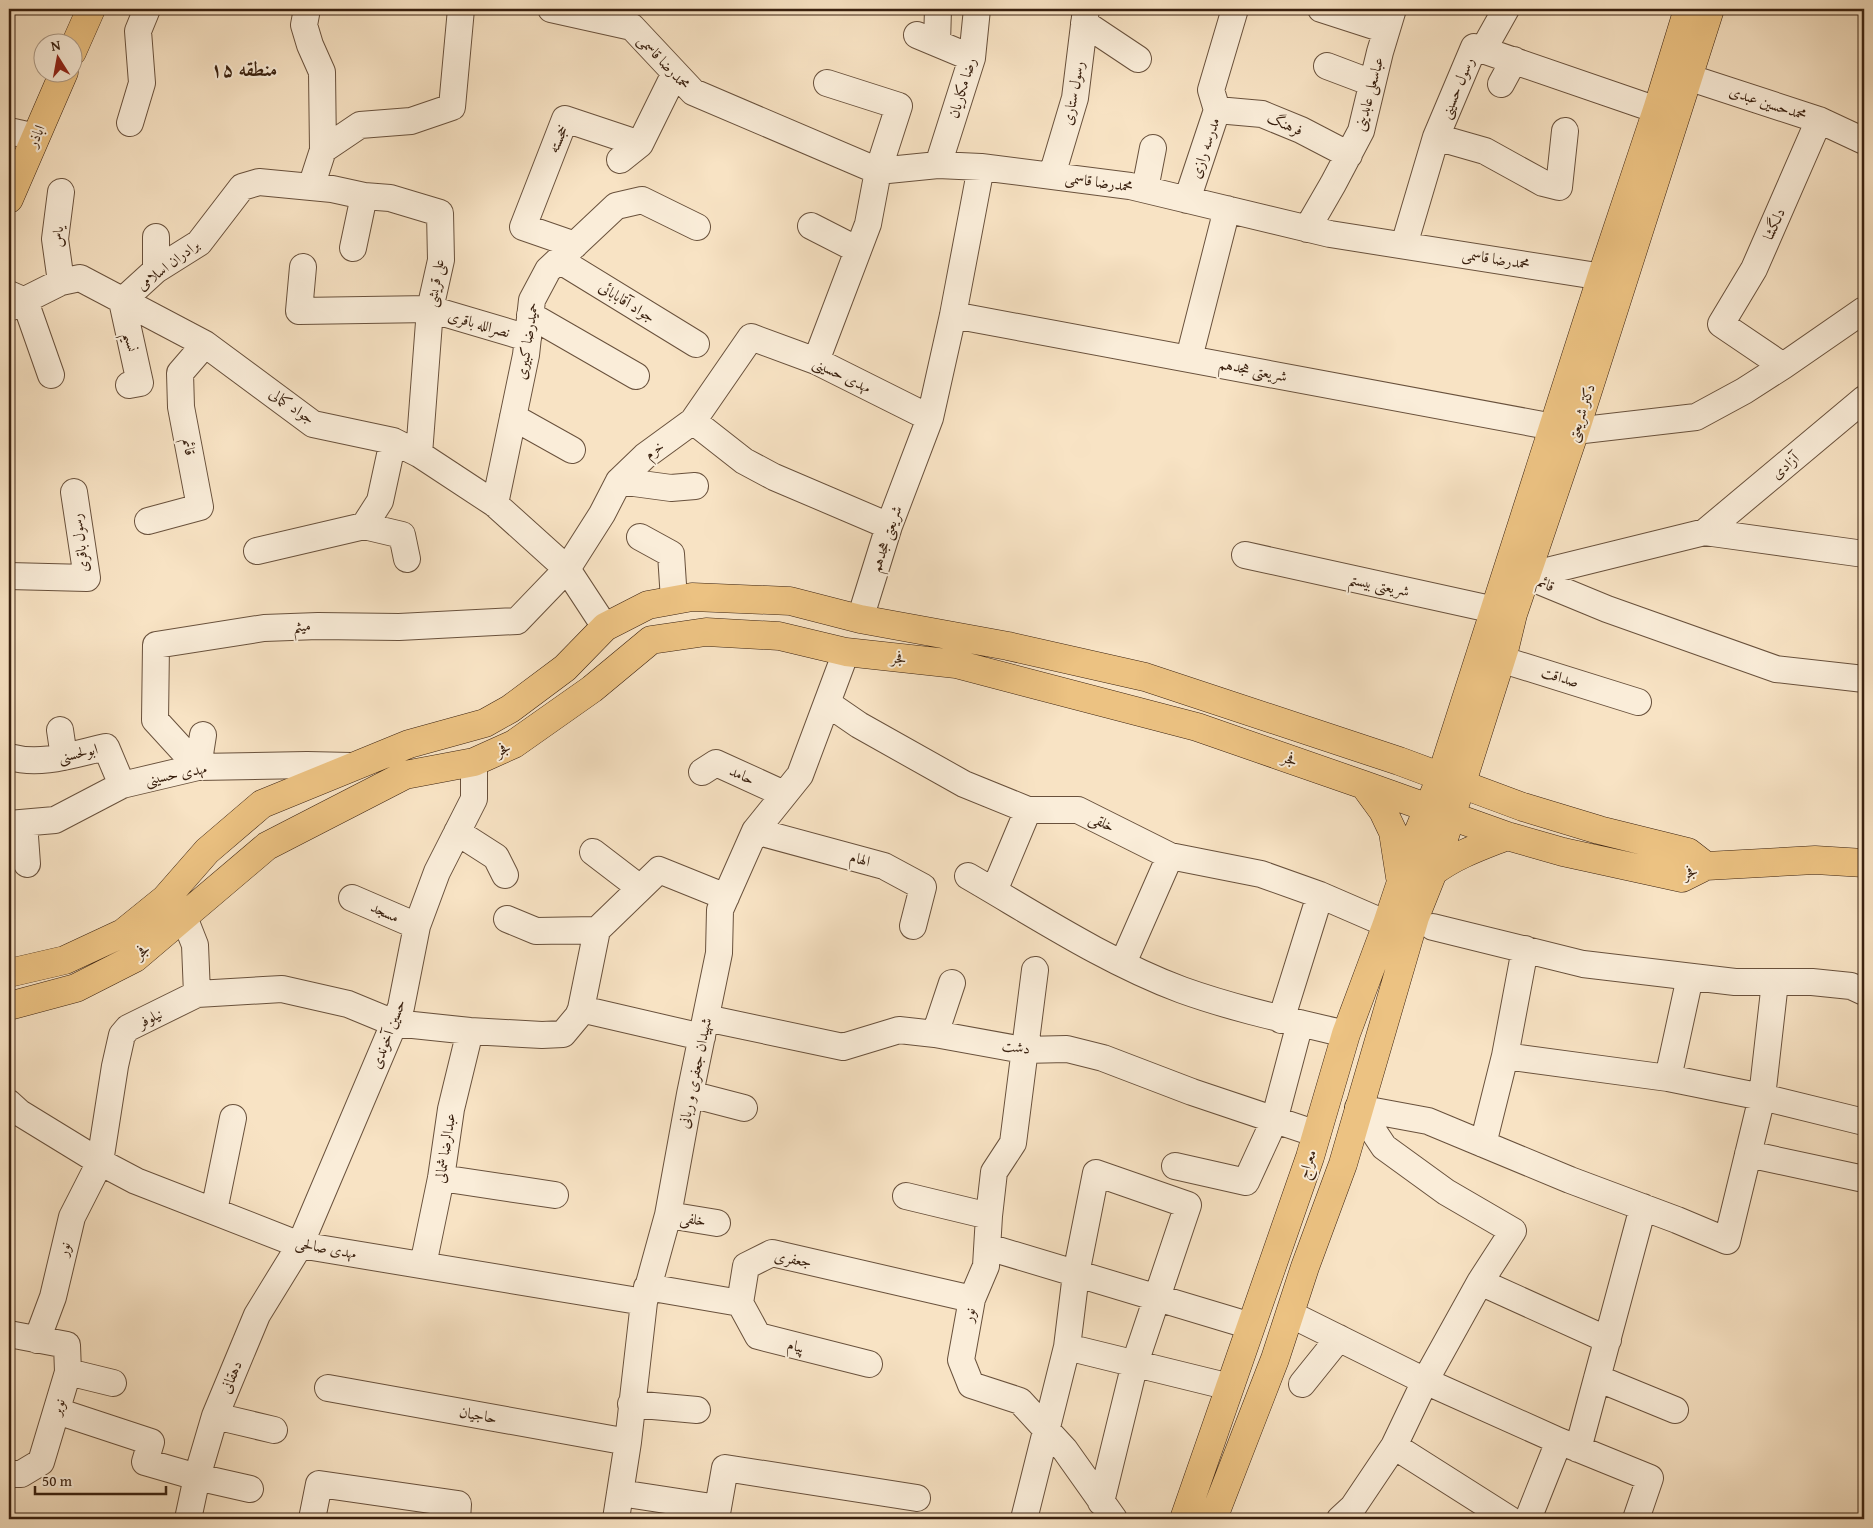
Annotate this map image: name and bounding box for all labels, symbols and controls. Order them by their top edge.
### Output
street label: محمدرضا قاسمی [633,30,696,95]
north arrow [32,32,82,82]
text: N [49,34,63,56]
district label: منطقه ۱۵ [211,54,277,83]
street label: رسول حسینی [1434,54,1480,122]
street label: رضا مکاریان [942,55,981,121]
street label: عباسعلی عابدینی [1349,55,1389,133]
street label: رسول ستاری [1056,59,1089,127]
street label: محمدحسین عبدی [1727,80,1810,125]
street label: فرهنگ [1264,107,1306,140]
street label: مدرسه رازی [1184,115,1225,181]
street label: اباذر [21,121,50,152]
street label: خجسته [542,121,573,156]
street label: محمدرضا قاسمی [1064,166,1135,198]
street label: دلگشا [1757,204,1790,243]
street label: یاس [47,225,68,248]
street label: برادران اسلامی [132,234,204,295]
street label: محمدرضا قاسمی [1461,243,1532,275]
street label: علی قریشی [420,257,450,309]
street label: جواد آقابابائی [595,276,660,327]
street label: حمیدرضا کبیری [510,301,543,381]
street label: نصرالله باقری [446,305,513,342]
street label: نسیم [114,330,144,354]
street label: مهدی حسینی [809,351,875,399]
street label: شریعتی هجدهم [1216,353,1289,390]
street label: دکتر شریعتی [1561,381,1601,445]
street label: جواد کمالی [265,382,319,429]
street label: خرم [639,435,670,466]
street label: قائم [175,437,201,458]
street label: آزادی [1766,447,1805,484]
street label: شریعتی هجدهم [864,503,911,576]
street label: رسول باقری [65,512,94,574]
street label: شریعتی بیستم [1346,568,1412,606]
street label: قائم [1533,571,1558,599]
street label: میثم [292,615,312,641]
street label: فجر [889,646,908,669]
street label: صداقت [1539,661,1582,692]
street label: فجر [490,736,514,762]
street label: ابولحسنی [56,738,100,768]
street label: فجر [1278,746,1301,771]
street label: مهدی حسینی [143,757,209,791]
street label: حامد [726,760,758,789]
street label: خلقی [1086,807,1118,837]
street label: الهام [847,846,873,874]
street label: فجر [1677,859,1700,885]
street label: مسجد [367,896,403,927]
street label: فجر [128,938,154,965]
street label: حسین آخوندی [365,996,410,1071]
street label: نیلوفر [132,1003,166,1033]
street label: شهیدان جعفری و ربانی [673,1016,716,1130]
street label: دشت [1001,1034,1031,1059]
street label: عبدالرضا شمالی [429,1111,460,1184]
street label: معراج [1292,1146,1324,1182]
street label: خلفی [679,1206,707,1232]
street label: مهدی صالحی [294,1231,359,1265]
street label: نور [51,1239,75,1260]
street label: جعفری [773,1245,813,1272]
street label: نور [957,1306,980,1326]
street label: پیام [785,1333,807,1361]
street label: دهقانی [214,1357,247,1396]
street label: نوبر [45,1396,70,1420]
street label: حاجیان [458,1401,499,1428]
scale bar [35,1463,166,1495]
text: 50 m [42,1470,73,1491]

